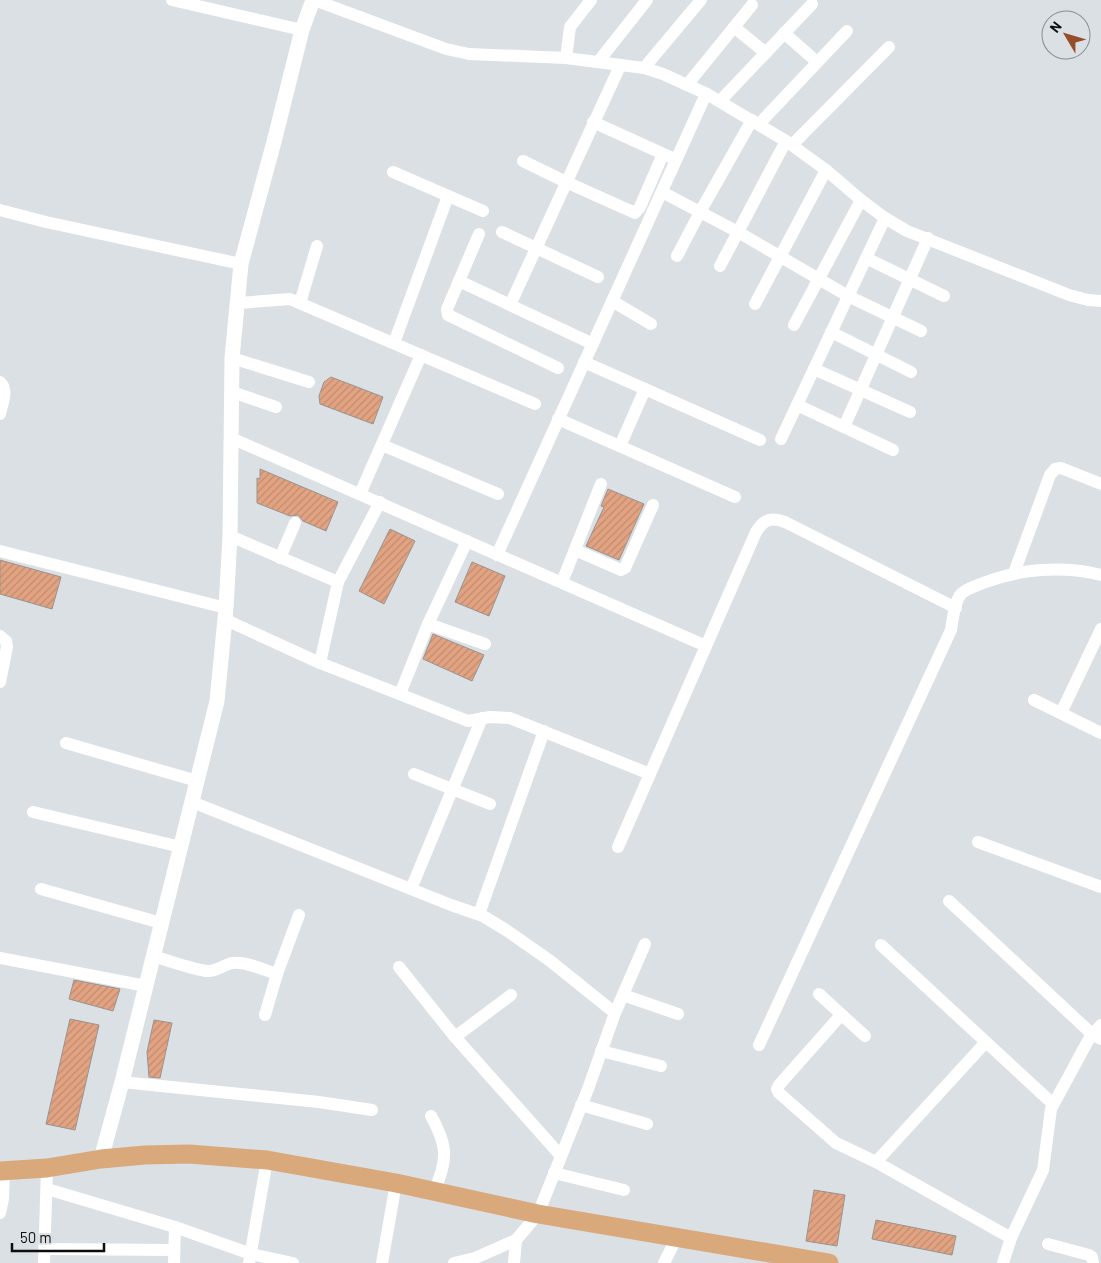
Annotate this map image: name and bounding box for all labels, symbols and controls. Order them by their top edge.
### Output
north arrow [1041,10,1091,60]
text: N [1046,18,1065,36]
scale bar [12,1220,105,1252]
text: 50 m [20,1228,52,1246]

